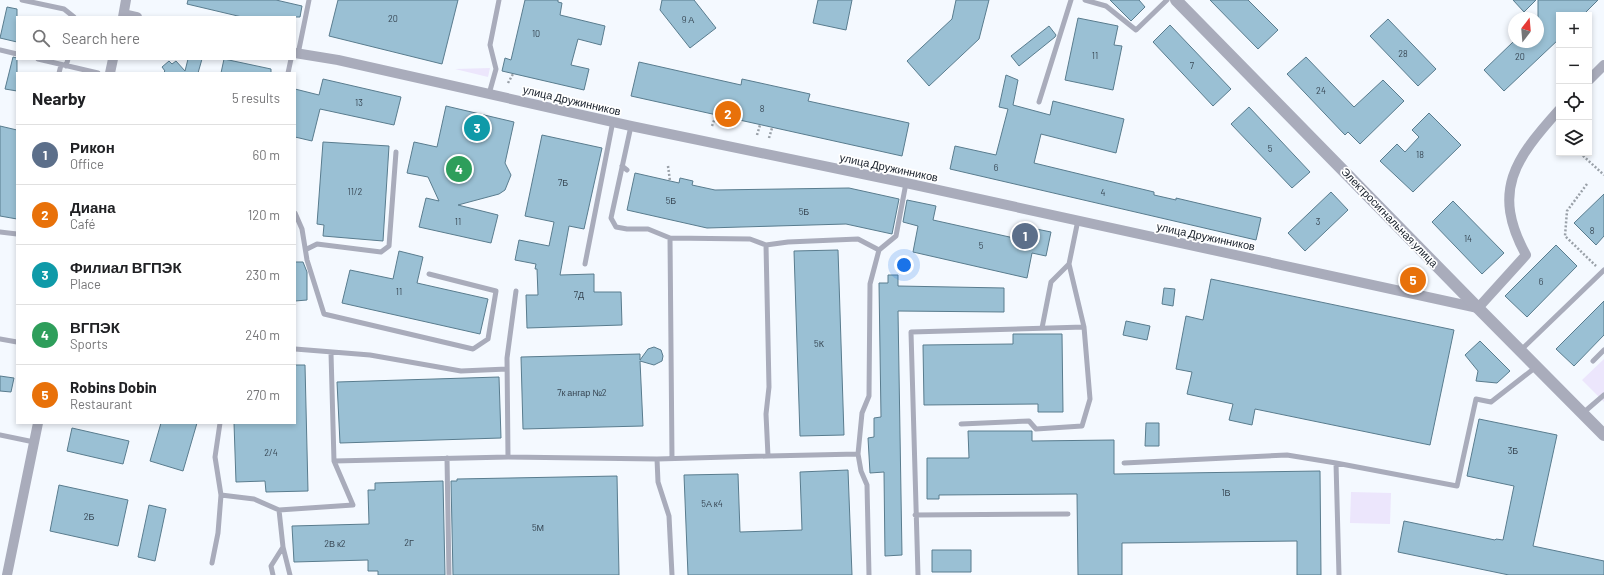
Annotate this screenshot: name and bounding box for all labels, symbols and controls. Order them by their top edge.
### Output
north arrow [1508,12,1544,48]
map controls [1556,12,1592,156]
button: + [1556,12,1592,48]
house number: 20 [388,13,398,24]
house number: 9 А [682,14,694,25]
search box [16,16,296,60]
icon: search [30,27,52,49]
house number: 10 [532,28,540,39]
text: Search here [62,29,140,47]
house number: 28 [1398,48,1408,59]
button: − [1556,48,1592,84]
house number: 11 [1092,50,1098,61]
house number: 20 [1515,51,1525,62]
house number: 7 [1190,60,1195,71]
street label: улица Дружинников [522,82,622,118]
button: locate [1556,84,1592,120]
house number: 24 [1316,85,1326,96]
text: Nearby [32,88,86,108]
text: 5 results [232,90,280,106]
house number: 13 [355,97,363,108]
pin: 2 [715,99,741,129]
house number: 8 [760,103,765,114]
pin: 3 [464,113,490,143]
button: layers [1556,120,1592,156]
text: Рикон [70,138,115,156]
house number: 5 [1268,143,1273,154]
text: 1 [43,147,47,163]
text: 60 m [253,147,280,163]
house number: 18 [1416,149,1424,160]
street label: улица Дружинников [839,150,940,184]
pin: 4 [446,154,472,184]
text: Office [70,156,104,172]
house number: 6 [994,162,999,173]
street label: Электросигнальная улица [1339,165,1441,270]
house number: 7Б [558,177,568,188]
house number: 11/2 [348,186,363,197]
house number: 4 [1101,187,1106,198]
house number: 5Б [666,195,676,206]
text: Диана [70,198,116,216]
house number: 5Б [799,206,809,217]
text: 2 [41,207,49,223]
text: 120 m [248,207,280,223]
text: Café [70,216,95,232]
house number: 11 [455,216,461,227]
house number: 3 [1316,216,1321,227]
street label: улица Дружинников [1156,219,1257,253]
pin: 1 [1012,221,1038,251]
house number: 8 [1590,225,1595,236]
house number: 14 [1464,233,1472,244]
house number: 5 [979,240,984,251]
your location [894,255,914,275]
text: Филиал ВГПЭК [70,258,182,276]
pin: 5 [1400,265,1426,295]
text: 3 [41,267,49,283]
text: 230 m [246,267,280,283]
text: Place [70,276,101,292]
house number: 6 [1539,276,1544,287]
house number: 11 [396,286,402,297]
house number: 7Д [574,289,584,300]
text: ВГПЭК [70,318,120,336]
text: 4 [41,327,49,343]
text: 240 m [245,327,280,343]
text: Sports [70,336,108,352]
house number: 5К [814,338,825,349]
text: Robins Dobin [70,378,157,396]
text: 5 [41,387,49,403]
text: 270 m [246,387,280,403]
house number: 7к ангар №2 [557,387,607,398]
text: Restaurant [70,396,132,412]
house number: 3Б [1508,445,1518,456]
house number: 2/4 [264,447,278,458]
house number: 1В [1221,487,1231,498]
house number: 5А к4 [701,498,723,509]
house number: 2Б [84,511,94,522]
house number: 5М [532,522,544,533]
house number: 2Г [404,537,414,548]
house number: 2В к2 [324,538,346,549]

